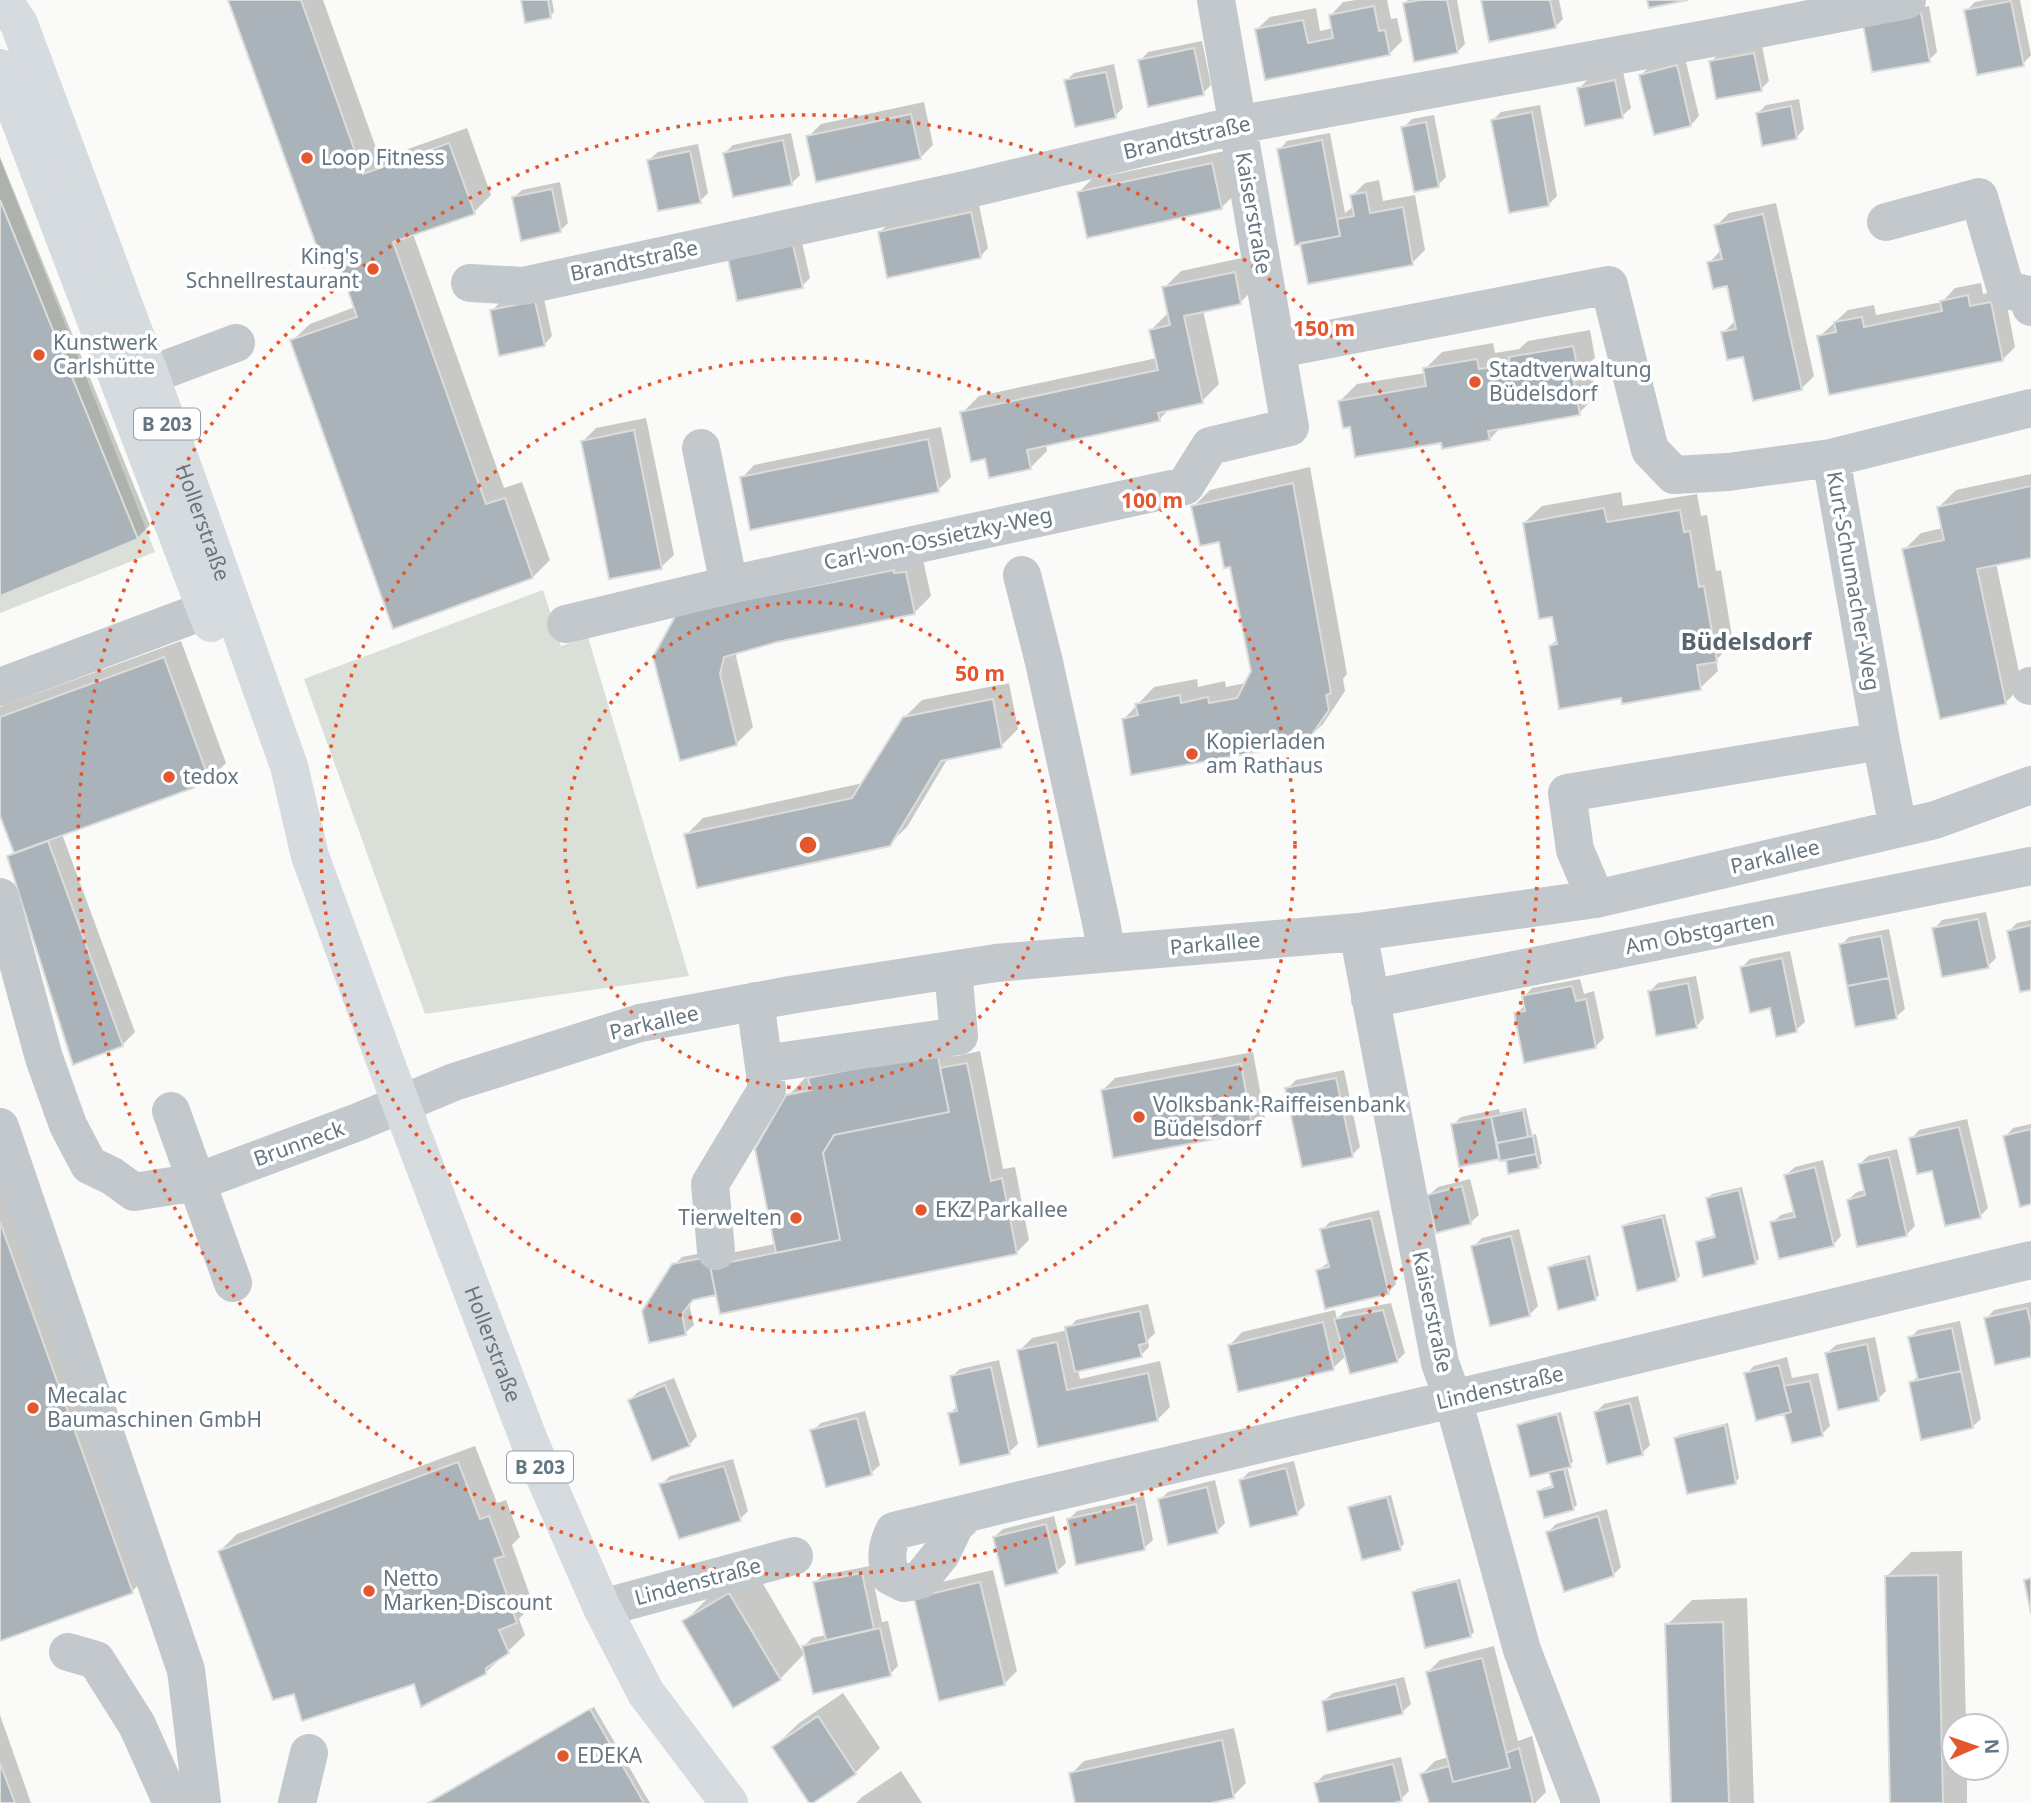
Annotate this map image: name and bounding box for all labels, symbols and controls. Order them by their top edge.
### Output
street label: Brandtstraße [1120,109,1253,165]
place label: Loop Fitness [321,143,445,171]
marker: Loop Fitness [299,150,315,166]
street label: Kaiserstraße [1229,150,1278,276]
street label: Brandtstraße [567,233,700,287]
place label: King's Schnellrestaurant [186,242,359,294]
marker: King's Schnellrestaurant [365,261,381,277]
text: 150 m [1293,314,1355,342]
place label: Kunstwerk Carlshütte [53,328,159,380]
marker: Kunstwerk Carlshütte [31,347,47,363]
place label: Stadtverwaltung Büdelsdorf [1489,355,1652,407]
marker: Stadtverwaltung Büdelsdorf [1467,374,1483,390]
road number: B 203 [134,408,200,440]
street label: Hollerstraße [170,460,237,585]
street label: Kurt-Schumacher-Weg [1821,469,1887,693]
text: 100 m [1121,486,1183,514]
street label: Carl-von-Ossietzky-Weg [821,500,1055,576]
district label: Büdelsdorf [1681,624,1813,657]
text: 50 m [955,659,1005,687]
place label: Kopierladen am Rathaus [1206,727,1326,779]
marker: Kopierladen am Rathaus [1184,746,1200,762]
place label: tedox [183,762,239,790]
marker: tedox [161,769,177,785]
street label: Parkallee [1727,832,1822,880]
centre of rings [796,833,820,857]
street label: Am Obstgarten [1623,904,1777,960]
street label: Parkallee [1169,925,1261,961]
street label: Parkallee [606,998,701,1046]
place label: Volksbank-Raiffeisenbank Büdelsdorf [1153,1090,1407,1142]
marker: Volksbank-Raiffeisenbank Büdelsdorf [1131,1109,1147,1125]
street label: Brunneck [250,1113,349,1172]
place label: EKZ Parkallee [935,1195,1068,1223]
marker: EKZ Parkallee [913,1202,929,1218]
place label: Tierwelten [678,1203,782,1231]
marker: Tierwelten [788,1210,804,1226]
street label: Kaiserstraße [1406,1248,1460,1375]
street label: Hollerstraße [458,1282,528,1406]
street label: Lindenstraße [1433,1359,1566,1415]
place label: Mecalac Baumaschinen GmbH [47,1381,262,1433]
marker: Mecalac Baumaschinen GmbH [25,1400,41,1416]
road number: B 203 [507,1452,573,1483]
street label: Lindenstraße [631,1551,764,1611]
place label: Netto Marken-Discount [383,1564,553,1616]
marker: Netto Marken-Discount [361,1583,377,1599]
north arrow [1940,1712,2010,1782]
text: N [1979,1738,2005,1755]
place label: EDEKA [577,1741,643,1769]
marker: EDEKA [555,1748,571,1764]

